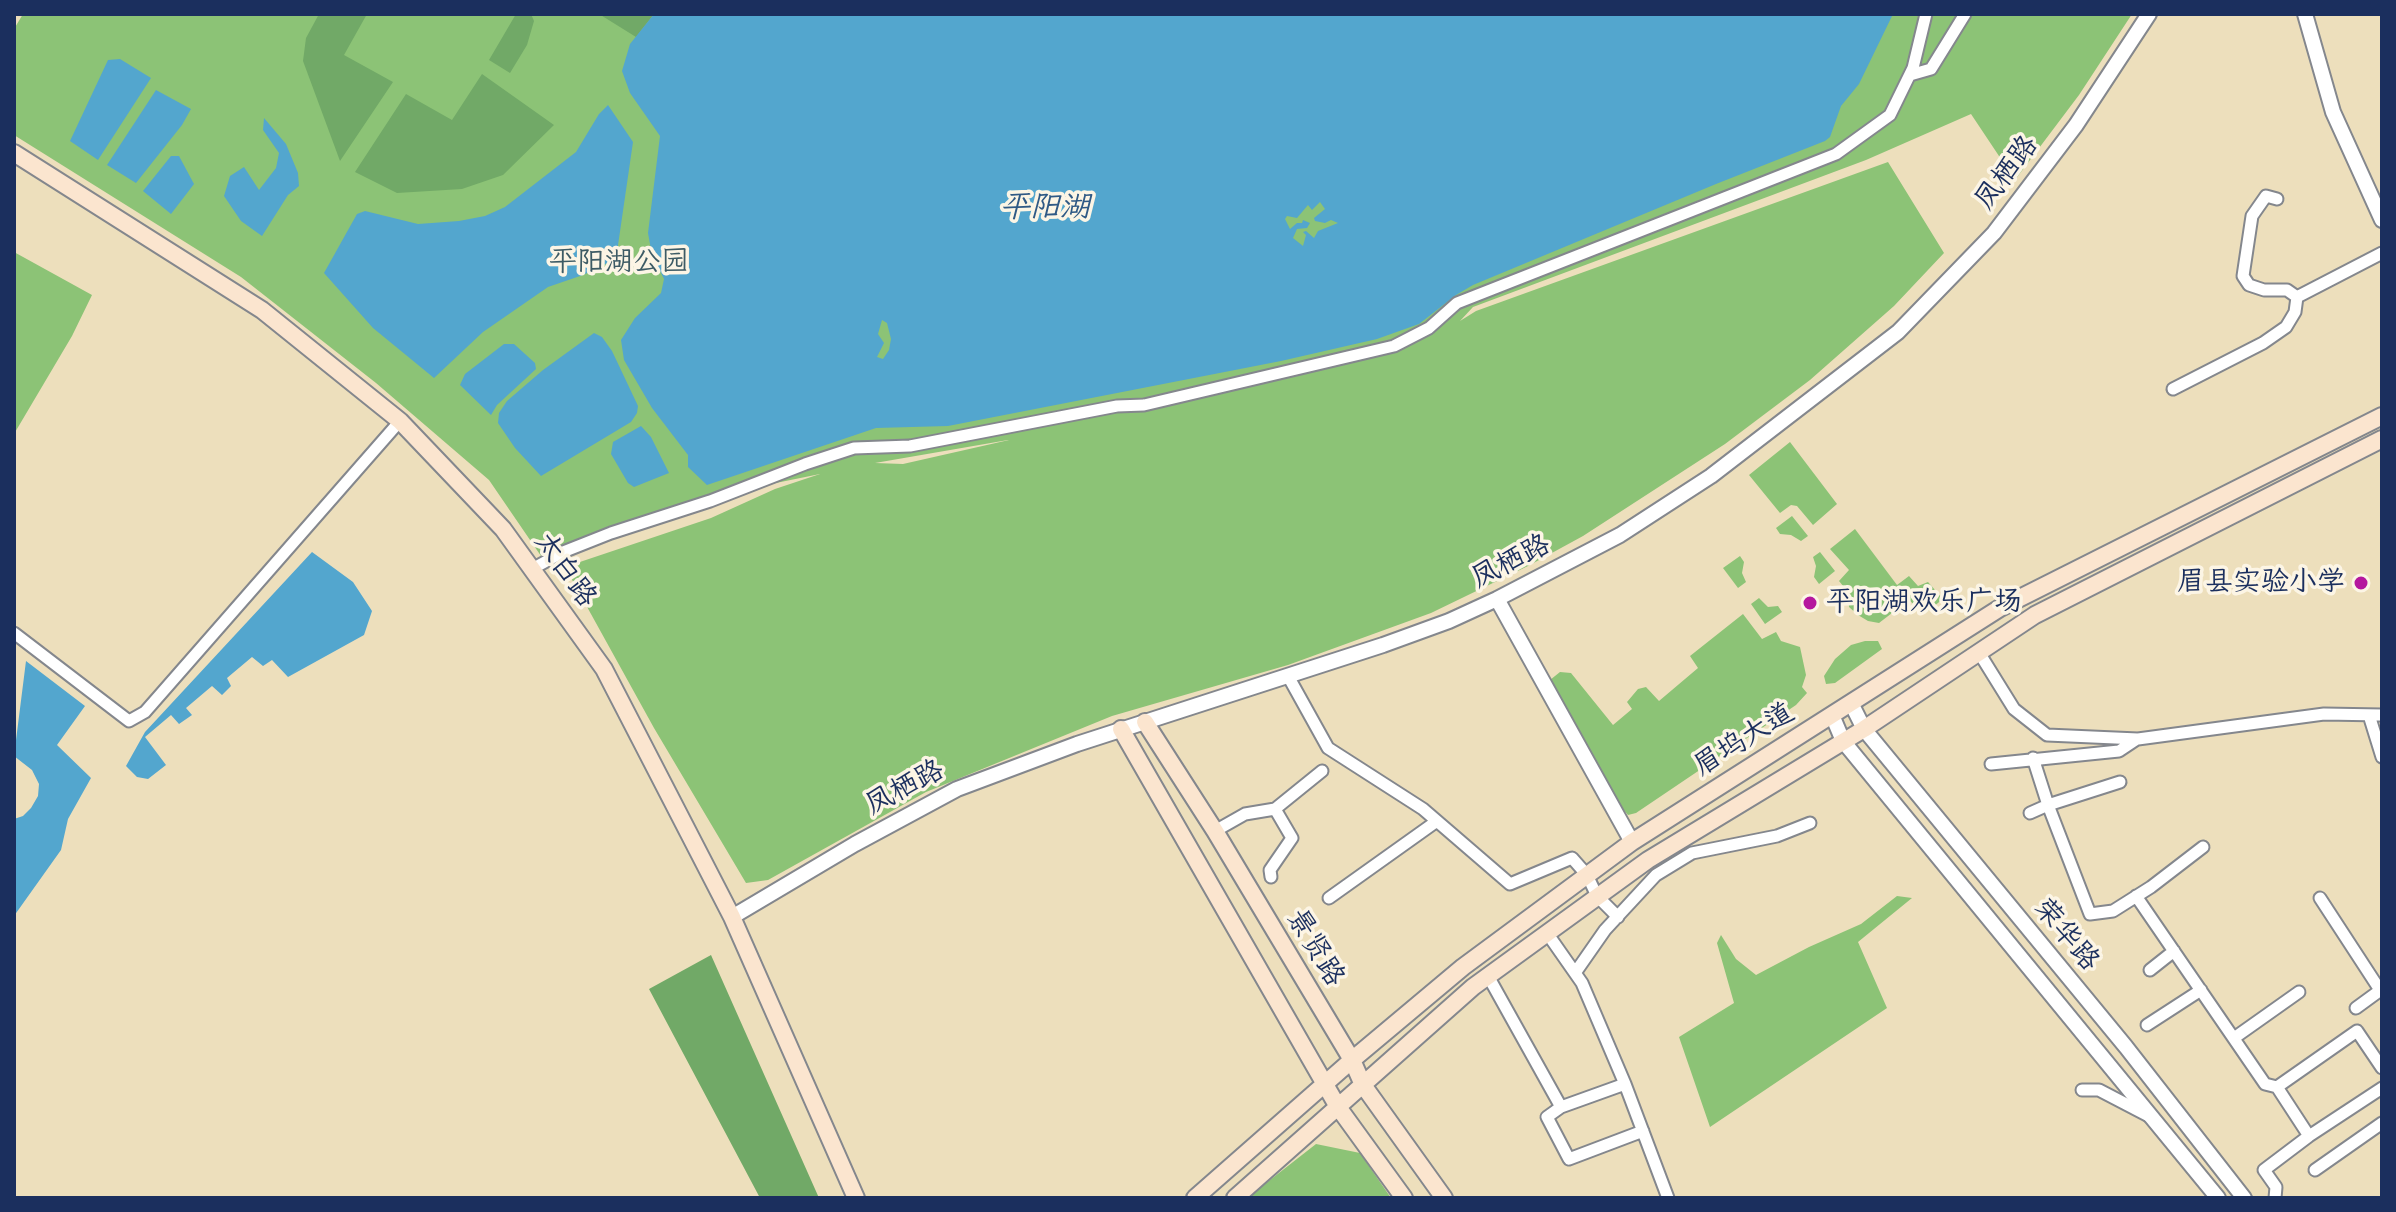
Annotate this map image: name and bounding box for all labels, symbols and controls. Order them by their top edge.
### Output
street label: 凤栖路 [1968,129,2046,217]
water label: 平阳湖 [1000,190,1090,226]
park label: 平阳湖公园 [549,246,689,280]
street label: 太白路 [527,526,603,614]
street label: 凤栖路 [1466,528,1556,596]
place label: 眉县实验小学 [2177,566,2345,600]
marker: 眉县实验小学 [2352,574,2370,592]
place label: 平阳湖欢乐广场 [1826,586,2022,620]
marker: 平阳湖欢乐广场 [1801,594,1819,612]
street label: 眉坞大道 [1688,696,1800,784]
street label: 凤栖路 [860,753,950,823]
street label: 荣华路 [2026,892,2106,978]
street label: 景贤路 [1279,903,1351,993]

